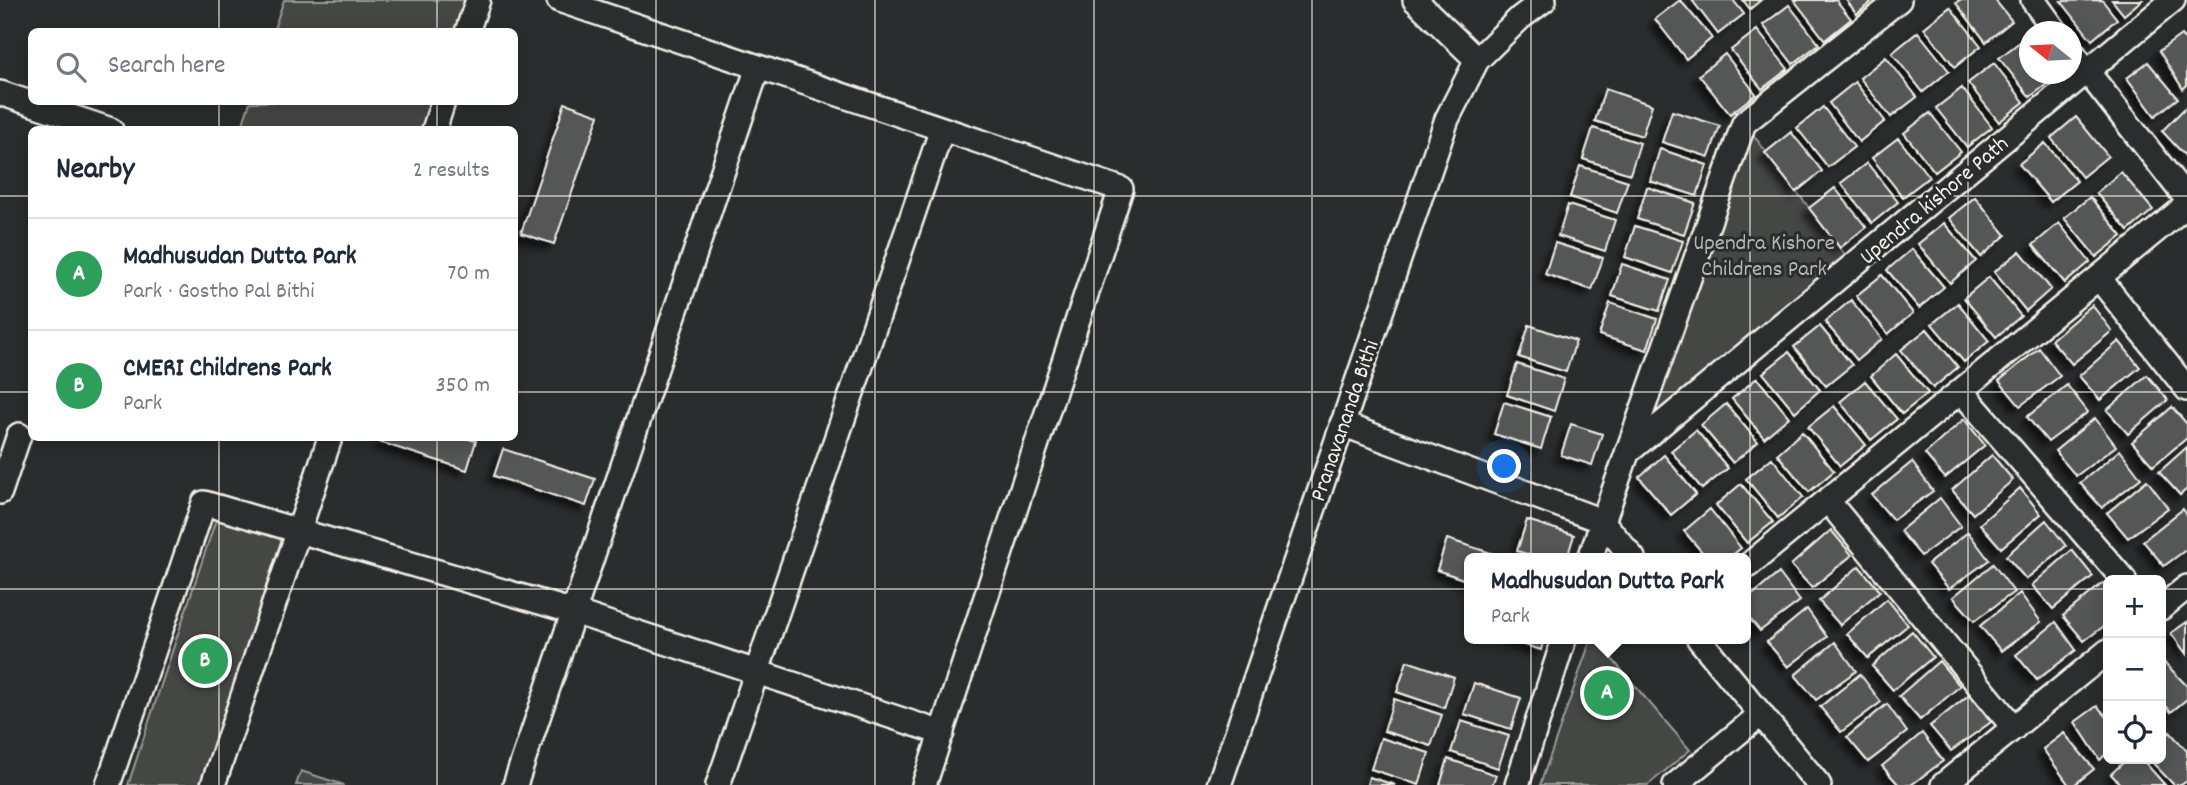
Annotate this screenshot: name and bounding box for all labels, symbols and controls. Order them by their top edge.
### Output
north arrow [2019,21,2082,84]
search box [28,28,518,105]
icon: search [52,48,90,86]
text: Search here [108,48,226,85]
street label: Upendra kishore Path [1853,129,2017,274]
text: Nearby [56,150,134,193]
text: 2 results [413,155,490,188]
park label: Upendra Kishore Childrens Park [1693,228,1835,287]
text: Madhusudan Dutta Park [123,239,357,276]
text: A [73,258,85,291]
text: 70 m [448,258,490,291]
text: Park · Gostho Pal Bithi [123,276,314,309]
street label: Pranavananda Bithi [1303,336,1389,506]
text: CMERI Childrens Park [123,351,332,388]
text: B [74,370,84,403]
text: 350 m [436,370,490,403]
text: Park [123,388,162,421]
your location [1487,449,1521,483]
popup [1464,553,1751,644]
text: Madhusudan Dutta Park [1491,564,1724,601]
map controls [2103,575,2166,764]
button: + [2103,575,2166,638]
text: Park [1491,601,1530,634]
pin: B [182,635,228,687]
button: − [2103,638,2166,701]
pin: A [1584,667,1630,719]
button: locate [2103,701,2166,764]

